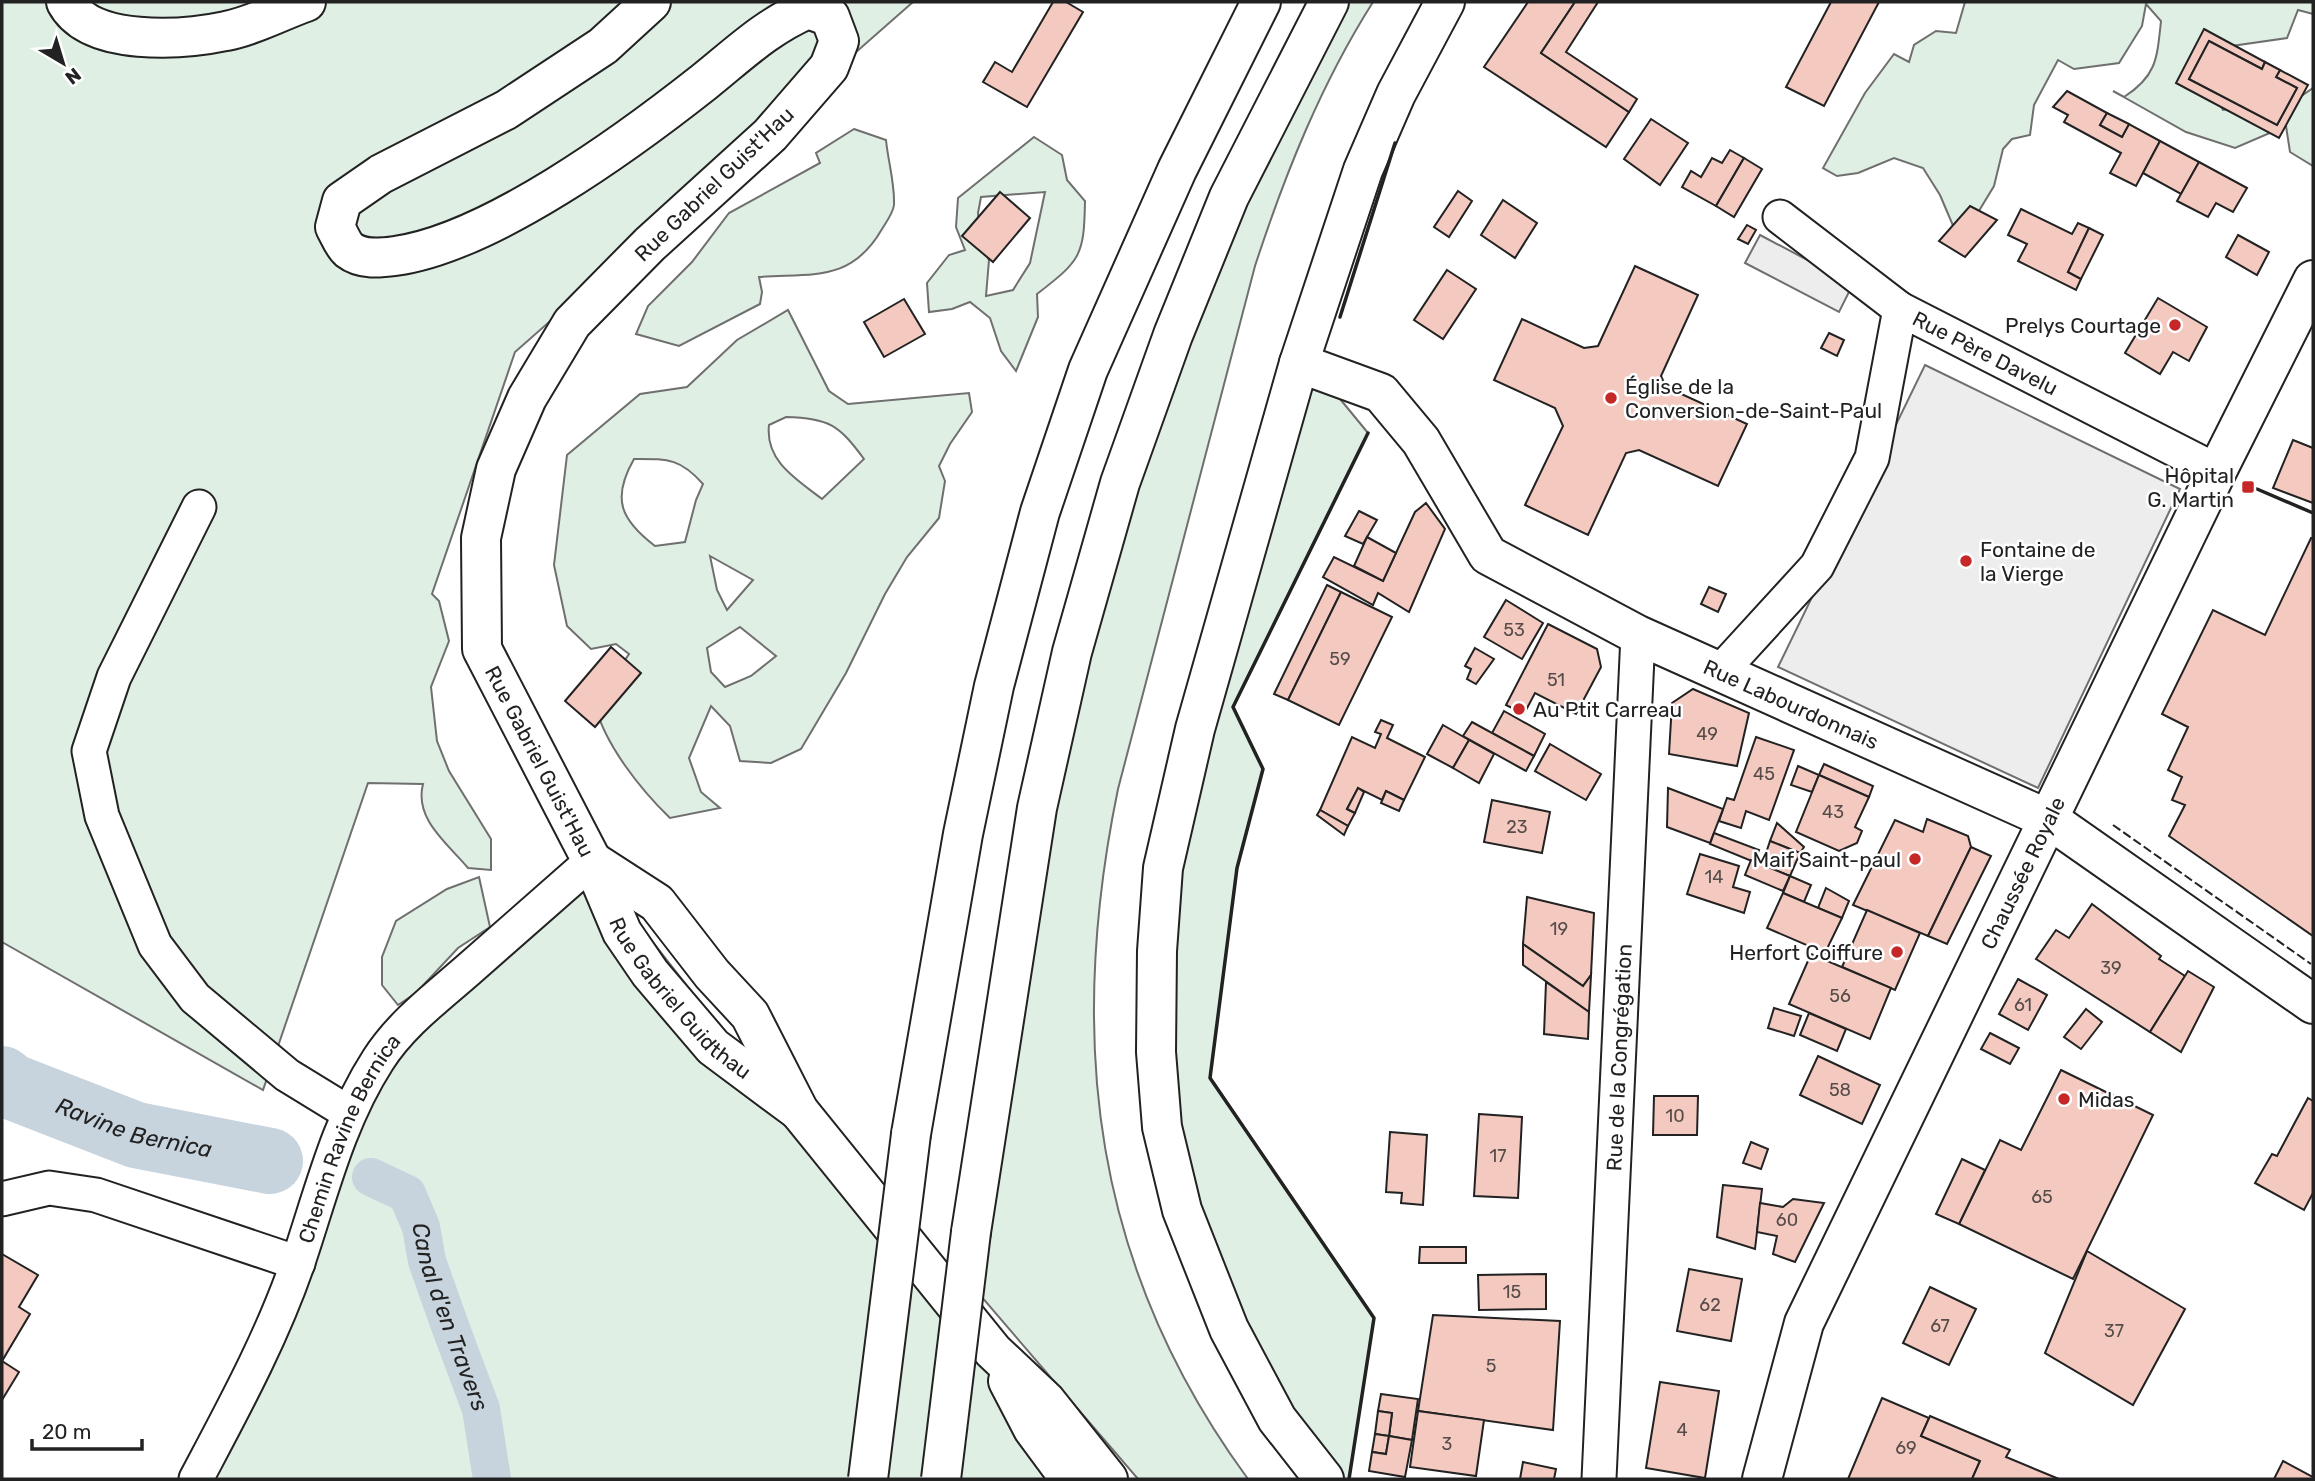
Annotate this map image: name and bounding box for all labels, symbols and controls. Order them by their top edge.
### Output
north arrow [28,28,98,98]
text: N [61,63,86,89]
street label: Rue Gabriel Guist'Hau [629,102,799,266]
street label: Rue Père Davelu [1909,305,2062,400]
place label: Prelys Courtage [2005,313,2161,338]
marker: Prelys Courtage [2167,317,2183,333]
place label: Église de la Conversion-de-Saint-Paul [1625,374,1882,423]
marker: Église de la Conversion-de-Saint-Paul [1603,390,1619,406]
place label: Hôpital G. Martin [2147,463,2234,512]
marker: Hôpital G. Martin [2240,479,2256,495]
place label: Fontaine de la Vierge [1980,537,2095,586]
marker: Fontaine de la Vierge [1958,553,1974,569]
house number: 53 [1503,619,1525,641]
house number: 59 [1329,648,1351,670]
street label: Rue Labourdonnais [1700,654,1883,754]
street label: Rue Gabriel Guist'Hau [480,661,600,861]
house number: 51 [1547,669,1565,691]
place label: Au Ptit Carreau [1533,697,1682,722]
marker: Au Ptit Carreau [1511,701,1527,717]
house number: 49 [1696,723,1718,745]
house number: 45 [1753,763,1775,785]
street label: Chaussée Royale [1975,792,2070,953]
house number: 43 [1822,801,1844,823]
house number: 23 [1506,816,1528,838]
place label: Maif Saint-paul [1753,847,1901,872]
marker: Maif Saint-paul [1907,851,1923,867]
house number: 14 [1705,866,1723,888]
street label: Rue Gabriel Guidthau [605,913,756,1084]
house number: 19 [1550,918,1568,940]
place label: Herfort Coiffure [1729,940,1883,965]
street label: Rue de la Congrégation [1601,943,1636,1172]
marker: Herfort Coiffure [1889,944,1905,960]
house number: 39 [2100,957,2122,979]
house number: 56 [1829,985,1851,1007]
house number: 61 [2014,994,2032,1016]
street label: Chemin Ravine Bernica [293,1029,405,1246]
house number: 58 [1829,1079,1851,1101]
place label: Midas [2078,1087,2135,1112]
water label: Ravine Bernica [52,1091,215,1163]
marker: Midas [2056,1091,2072,1107]
house number: 10 [1665,1105,1685,1127]
house number: 17 [1490,1145,1506,1167]
house number: 65 [2031,1186,2053,1208]
house number: 60 [1776,1209,1798,1231]
water label: Canal d'en Travers [406,1220,495,1415]
house number: 15 [1503,1281,1521,1303]
house number: 62 [1699,1294,1721,1316]
house number: 67 [1930,1315,1950,1337]
house number: 37 [2104,1320,2124,1342]
house number: 5 [1486,1355,1496,1377]
scale bar [32,1408,142,1452]
text: 20 m [42,1419,91,1444]
house number: 4 [1676,1419,1688,1441]
house number: 3 [1442,1433,1452,1455]
house number: 69 [1895,1437,1917,1459]

